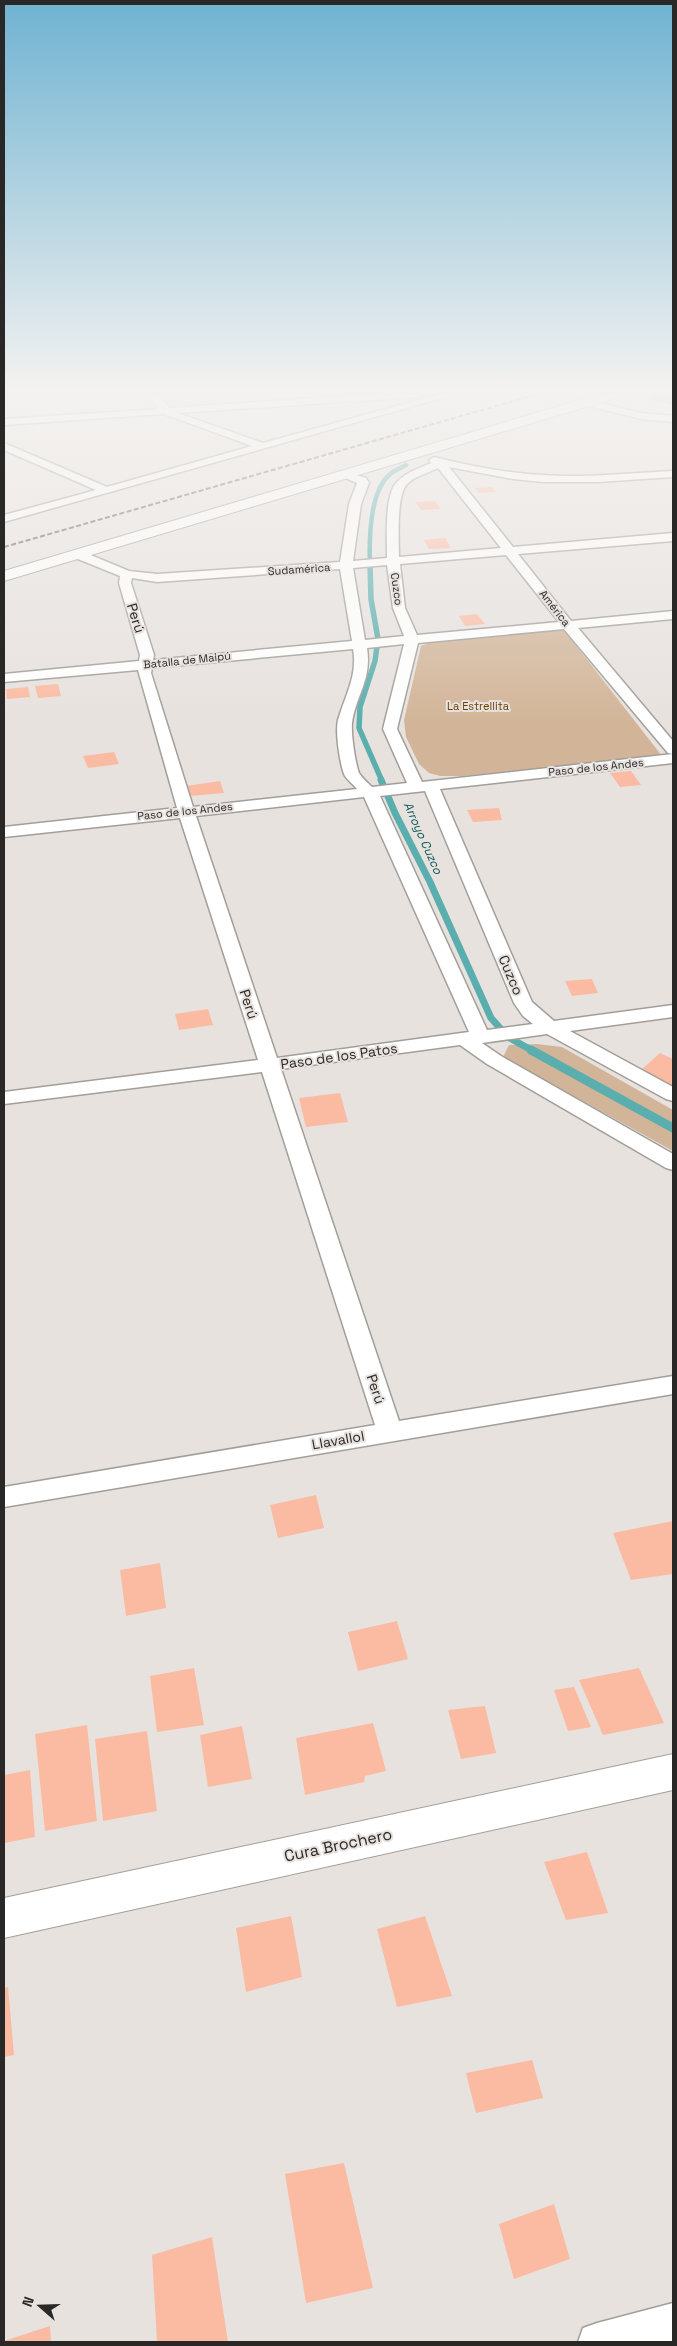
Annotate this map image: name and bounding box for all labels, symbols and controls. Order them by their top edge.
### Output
street label: Sudamérica [267,560,331,578]
street label: Cuzco [388,572,406,606]
street label: América [536,587,574,630]
street label: Perú [123,601,149,635]
street label: Batalla de Maipú [143,648,231,672]
park label: La Estrellita [447,699,510,713]
street label: Paso de los Andes [548,755,644,779]
street label: Paso de los Andes [137,799,233,823]
water label: Arroyo Cuzco [400,799,446,877]
street label: Cuzco [495,952,527,998]
street label: Perú [236,987,262,1021]
street label: Paso de los Patos [279,1039,399,1073]
street label: Perú [363,1372,389,1406]
street label: Llavallol [310,1427,366,1453]
street label: Cura Brochero [282,1823,394,1867]
north arrow [15,2281,65,2331]
text: N [18,2294,38,2309]

